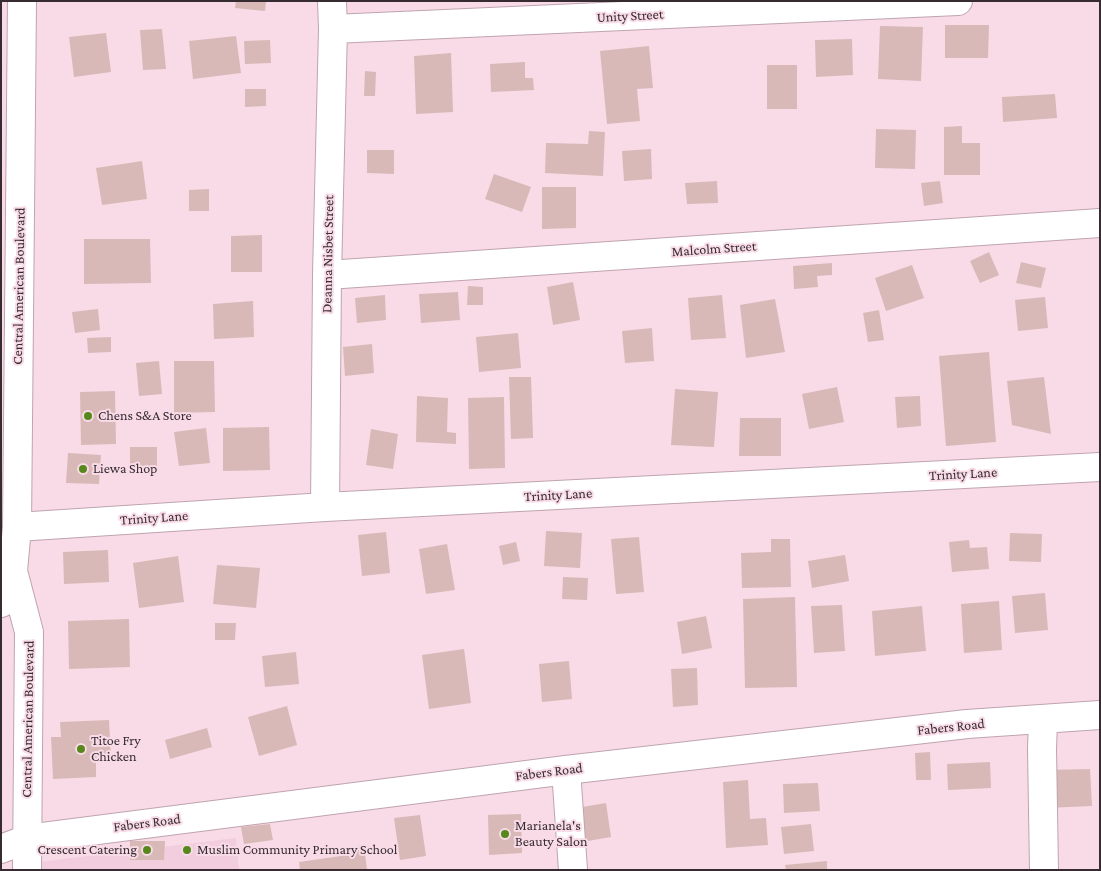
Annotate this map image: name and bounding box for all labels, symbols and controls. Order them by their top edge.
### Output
street label: Unity Street [596,6,664,26]
street label: Deanna Nisbet Street [319,195,337,313]
street label: Central American Boulevard [9,207,29,365]
street label: Malcolm Street [671,238,757,260]
place label: Chens S&A Store [98,408,192,424]
marker: Chens S&A Store [82,410,94,422]
place label: Liewa Shop [93,461,157,477]
marker: Liewa Shop [77,463,89,475]
street label: Trinity Lane [929,464,997,484]
street label: Trinity Lane [524,485,592,505]
street label: Trinity Lane [119,507,189,529]
street label: Central American Boulevard [18,640,38,798]
street label: Fabers Road [916,715,986,739]
place label: Titoe Fry Chicken [91,733,141,766]
marker: Titoe Fry Chicken [75,743,87,755]
street label: Fabers Road [514,760,584,784]
street label: Fabers Road [112,811,182,835]
place label: Marianela's Beauty Salon [515,818,588,850]
marker: Marianela's Beauty Salon [499,828,511,840]
place label: Crescent Catering [37,842,137,858]
place label: Muslim Community Primary School [197,842,397,858]
marker: Crescent Catering [141,844,153,856]
marker: Muslim Community Primary School [181,844,193,856]

